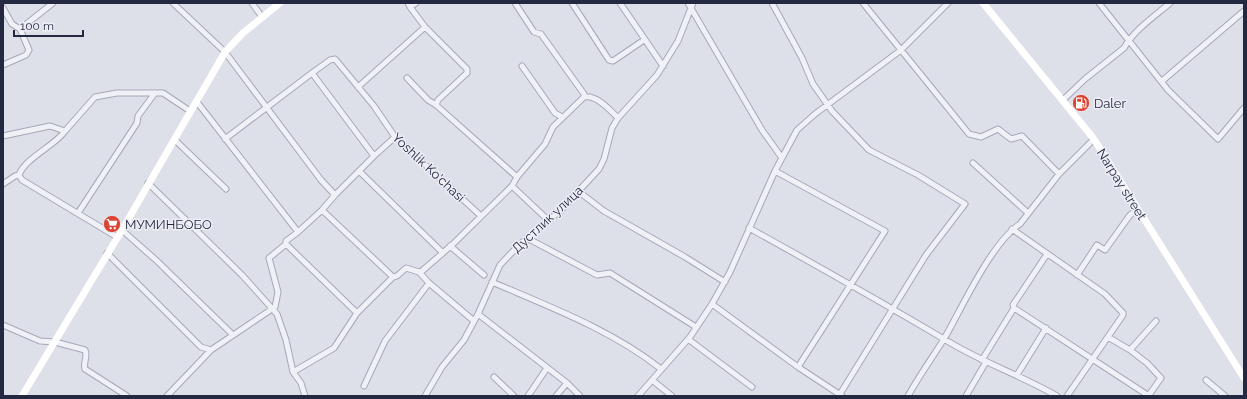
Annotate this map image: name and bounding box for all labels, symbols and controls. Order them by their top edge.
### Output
scale bar [14,12,83,38]
text: 100 m [20,19,54,33]
fuel station icon: Daler [1071,93,1091,113]
place label: Daler [1094,96,1127,111]
street label: Yoshlik Ko'chasi [389,130,468,205]
street label: Narpay street [1094,146,1150,223]
street label: Дустлик улица [509,183,586,256]
supermarket icon: МУМИНБОБО [102,214,122,234]
place label: МУМИНБОБО [125,217,212,232]

